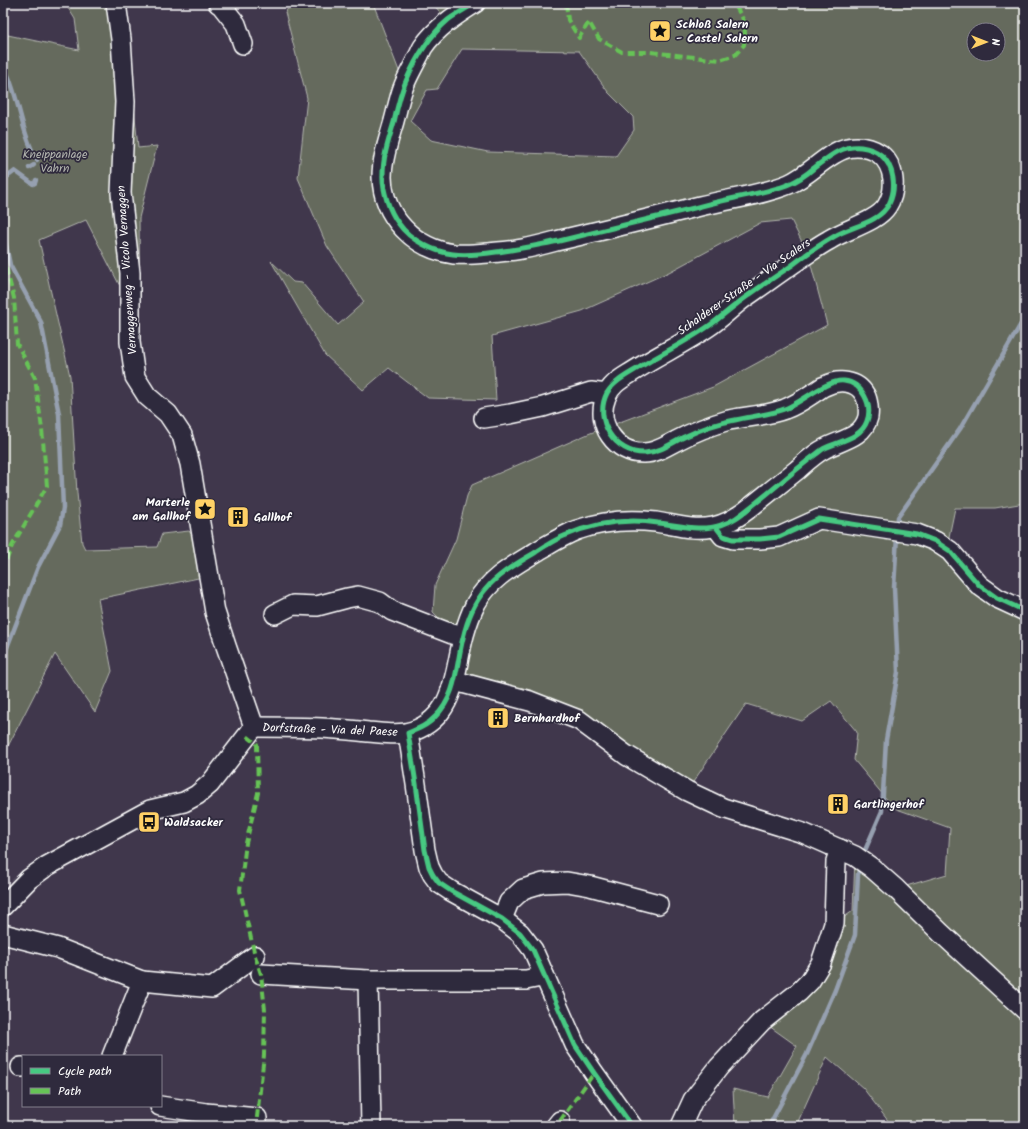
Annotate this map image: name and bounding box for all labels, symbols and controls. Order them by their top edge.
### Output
place label: Schloß Salern - Castel Salern [676,15,758,48]
place icon: Schloß Salern - Castel Salern [647,18,673,44]
north arrow [966,22,1006,62]
text: N [986,39,1004,46]
park label: Kneippanlage Vahrn [23,145,88,178]
street label: Vernaggenweg - Vicolo Vernaggen [112,185,142,355]
street label: Schalderer Straße - Via Scalers [673,234,815,340]
place label: Marterle am Gallhof [132,493,192,526]
place icon: Marterle am Gallhof [192,496,218,522]
building icon: Gallhof [225,504,251,530]
place label: Gallhof [254,508,293,527]
building icon: Bernhardhof [485,705,511,731]
place label: Bernhardhof [514,709,581,728]
street label: Dorfstraße - Via del Paese [262,718,399,742]
building icon: Gartlingerhof [825,791,851,817]
place label: Gartlingerhof [854,795,925,814]
bus stop icon: Waldsacker [136,809,162,835]
place label: Waldsacker [164,813,224,832]
legend [22,1055,162,1107]
text: Cycle path [58,1062,112,1081]
text: Path [58,1082,81,1101]

